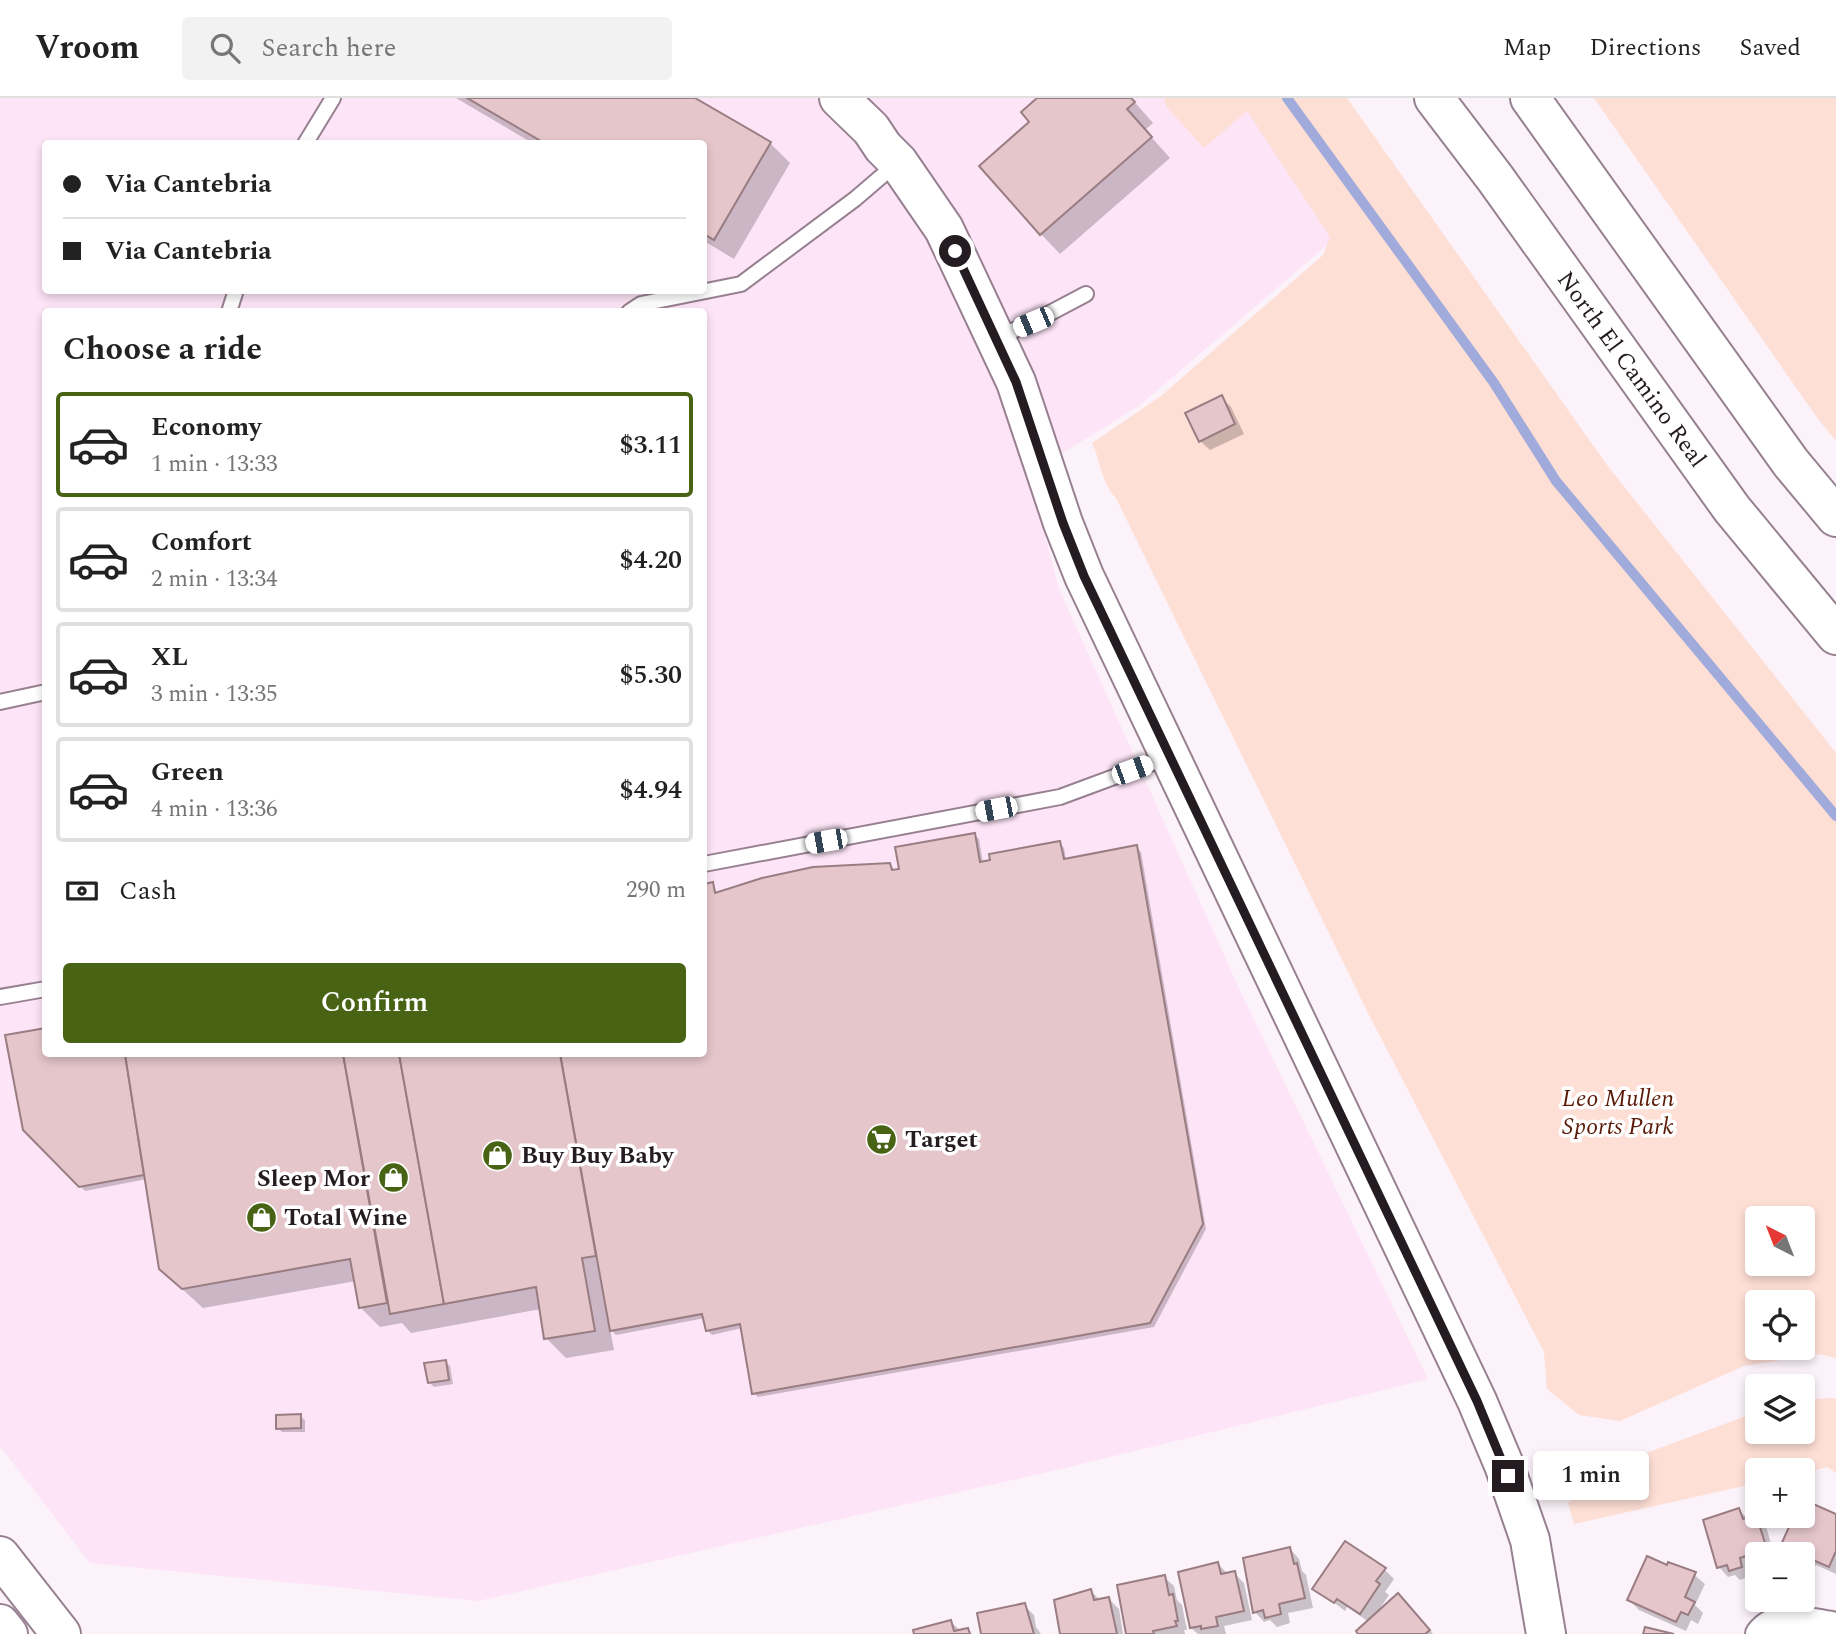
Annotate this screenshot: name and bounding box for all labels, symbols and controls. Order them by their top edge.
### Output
search box [182,17,672,80]
text: Vroom [35,23,140,73]
text: Search here [262,28,396,68]
icon: search [206,29,244,67]
text: Map [1503,30,1551,66]
text: Directions [1589,30,1701,66]
text: Saved [1739,30,1801,66]
text: Via Cantebria [105,164,272,204]
text: Via Cantebria [105,231,272,271]
route start [939,235,971,267]
street label: North El Camino Real [1547,264,1715,475]
car [1010,304,1057,340]
text: Choose a ride [63,325,262,374]
text: Economy [151,407,261,447]
icon: car [67,413,130,476]
text: $3.11 [619,425,682,465]
text: 1 min · 13:33 [151,447,278,482]
text: Comfort [151,522,252,562]
icon: car [67,528,130,591]
text: $4.20 [619,540,682,580]
text: 2 min · 13:34 [151,562,278,597]
text: XL [151,637,188,677]
icon: car [67,643,130,706]
text: $5.30 [619,655,682,695]
text: 3 min · 13:35 [151,677,278,712]
text: Green [151,752,224,792]
car [1109,753,1156,787]
icon: car [67,758,130,821]
text: $4.94 [619,770,682,810]
text: 4 min · 13:36 [151,792,278,827]
car [974,795,1019,823]
car [804,827,849,855]
text: Cash [119,871,177,911]
icon: cash [63,872,101,910]
text: 290 m [626,873,686,908]
button: Confirm [63,963,686,1043]
park label: Leo Mullen Sports Park [1562,1081,1674,1145]
supermarket icon: Target [865,1122,899,1156]
place label: Target [905,1122,978,1158]
shop icon: Buy Buy Baby [481,1138,515,1172]
place label: Buy Buy Baby [521,1138,675,1174]
place label: Sleep Mor [257,1161,371,1197]
shop icon: Sleep Mor [376,1161,410,1195]
shop icon: Total Wine [244,1200,278,1234]
place label: Total Wine [284,1200,408,1236]
north arrow [1745,1206,1815,1276]
map controls [1745,1206,1815,1612]
button: locate [1745,1290,1815,1360]
button: layers [1745,1374,1815,1444]
callout: 1 min [1532,1452,1648,1500]
text: 1 min [1561,1458,1621,1493]
button: + [1745,1458,1815,1528]
route end [1492,1460,1524,1492]
button: − [1745,1542,1815,1612]

